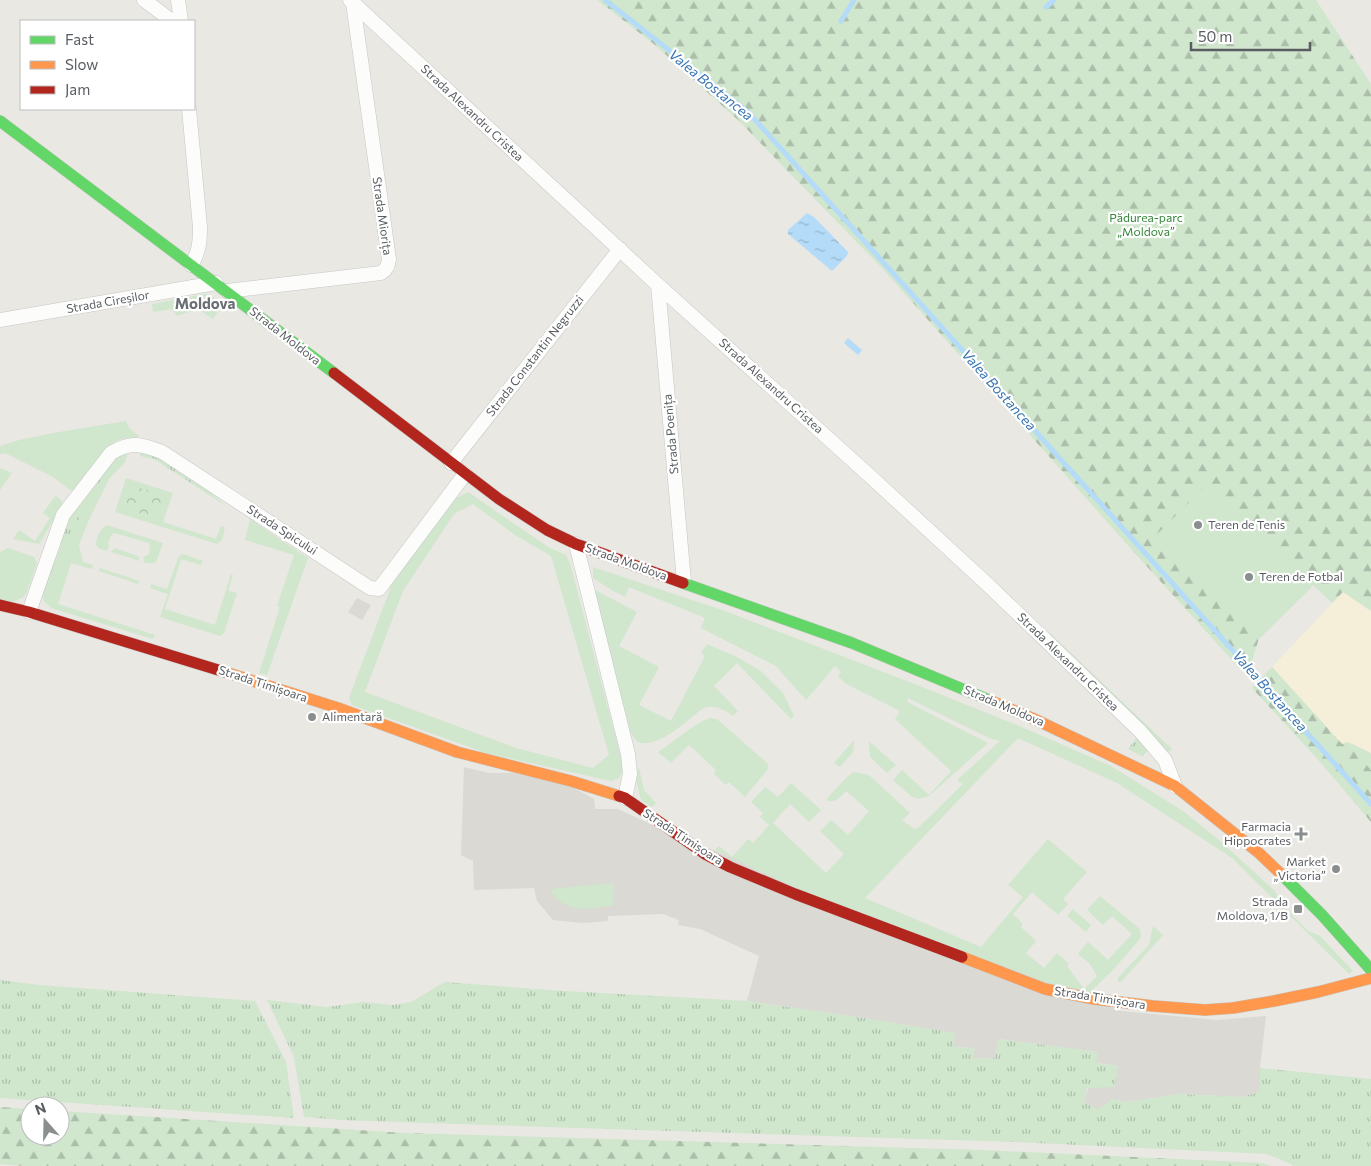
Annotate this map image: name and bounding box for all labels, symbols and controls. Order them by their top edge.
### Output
legend [20,20,195,110]
scale bar [1191,20,1310,52]
text: 50 m [1198,27,1232,45]
text: Fast [65,30,94,48]
water label: Valea Bostancea [666,45,757,124]
text: Slow [65,55,98,73]
street label: Strada Alexandru Cristea [418,61,527,163]
text: Jam [65,80,90,98]
street label: Strada Miorița [370,176,395,256]
park label: Pădurea-parc „Moldova” [1109,210,1183,238]
street label: Strada Cireșilor [65,287,151,316]
street label: Strada Constantin Negruzzi [483,292,586,419]
district label: Moldova [175,294,235,312]
street label: Strada Moldova [247,303,324,367]
street label: Strada Alexandru Cristea [717,335,827,436]
water label: Valea Bostancea [958,346,1040,434]
street label: Strada Poenița [660,393,681,475]
street label: Strada Spicului [245,501,320,557]
place label: Teren de Tenis [1208,517,1285,531]
marker: Teren de Tenis [1192,519,1204,531]
street label: Strada Moldova [583,540,669,582]
place label: Teren de Fotbal [1259,569,1343,583]
marker: Teren de Fotbal [1243,571,1255,583]
street label: Strada Alexandru Cristea [1015,609,1122,713]
water label: Valea Bostancea [1229,647,1311,735]
street label: Strada Timișoara [217,662,309,705]
street label: Strada Moldova [962,682,1047,728]
place label: Alimentară [322,709,382,723]
marker: Alimentară [306,711,318,723]
street label: Strada Timișoara [640,805,726,868]
place label: Farmacia Hippocrates [1224,819,1291,847]
marker: Farmacia Hippocrates [1295,828,1307,840]
place label: Market „Victoria” [1274,854,1326,882]
marker: Market „Victoria” [1330,863,1342,875]
place label: Strada Moldova, 1/B [1217,894,1288,922]
marker: Strada Moldova, 1/B [1292,903,1304,915]
street label: Strada Timișoara [1053,983,1147,1012]
north arrow [20,1096,70,1146]
text: N [33,1099,48,1118]

